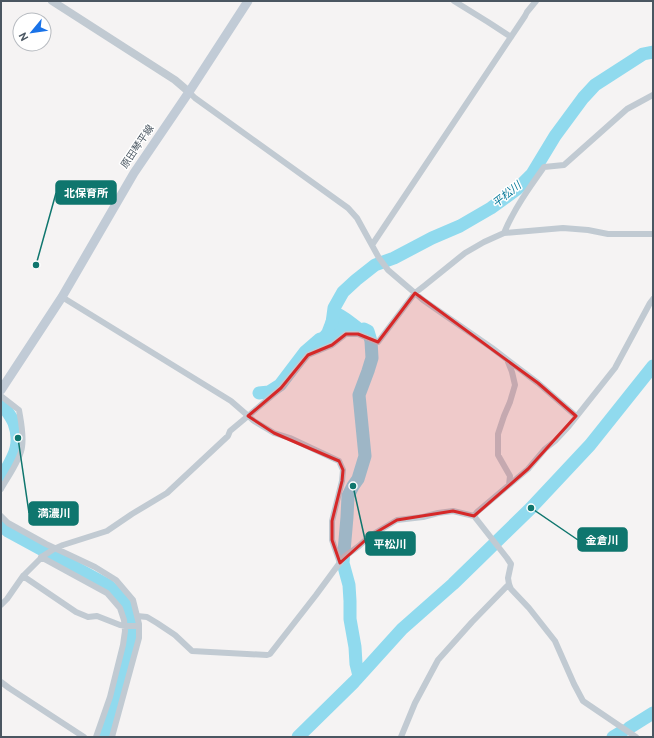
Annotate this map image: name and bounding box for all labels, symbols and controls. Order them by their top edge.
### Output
north arrow [12,12,52,52]
text: N [16,30,32,43]
street label: 原田琴平線 [119,123,157,171]
water label: 平松川 [490,179,525,211]
callout: 北保育所 [56,181,116,204]
text: 北保育所 [64,187,108,201]
callout: 満濃川 [29,502,78,525]
text: 満濃川 [38,507,71,521]
callout: 金倉川 [578,528,627,551]
callout: 平松川 [366,532,415,555]
text: 金倉川 [586,534,619,548]
text: 平松川 [374,538,407,552]

